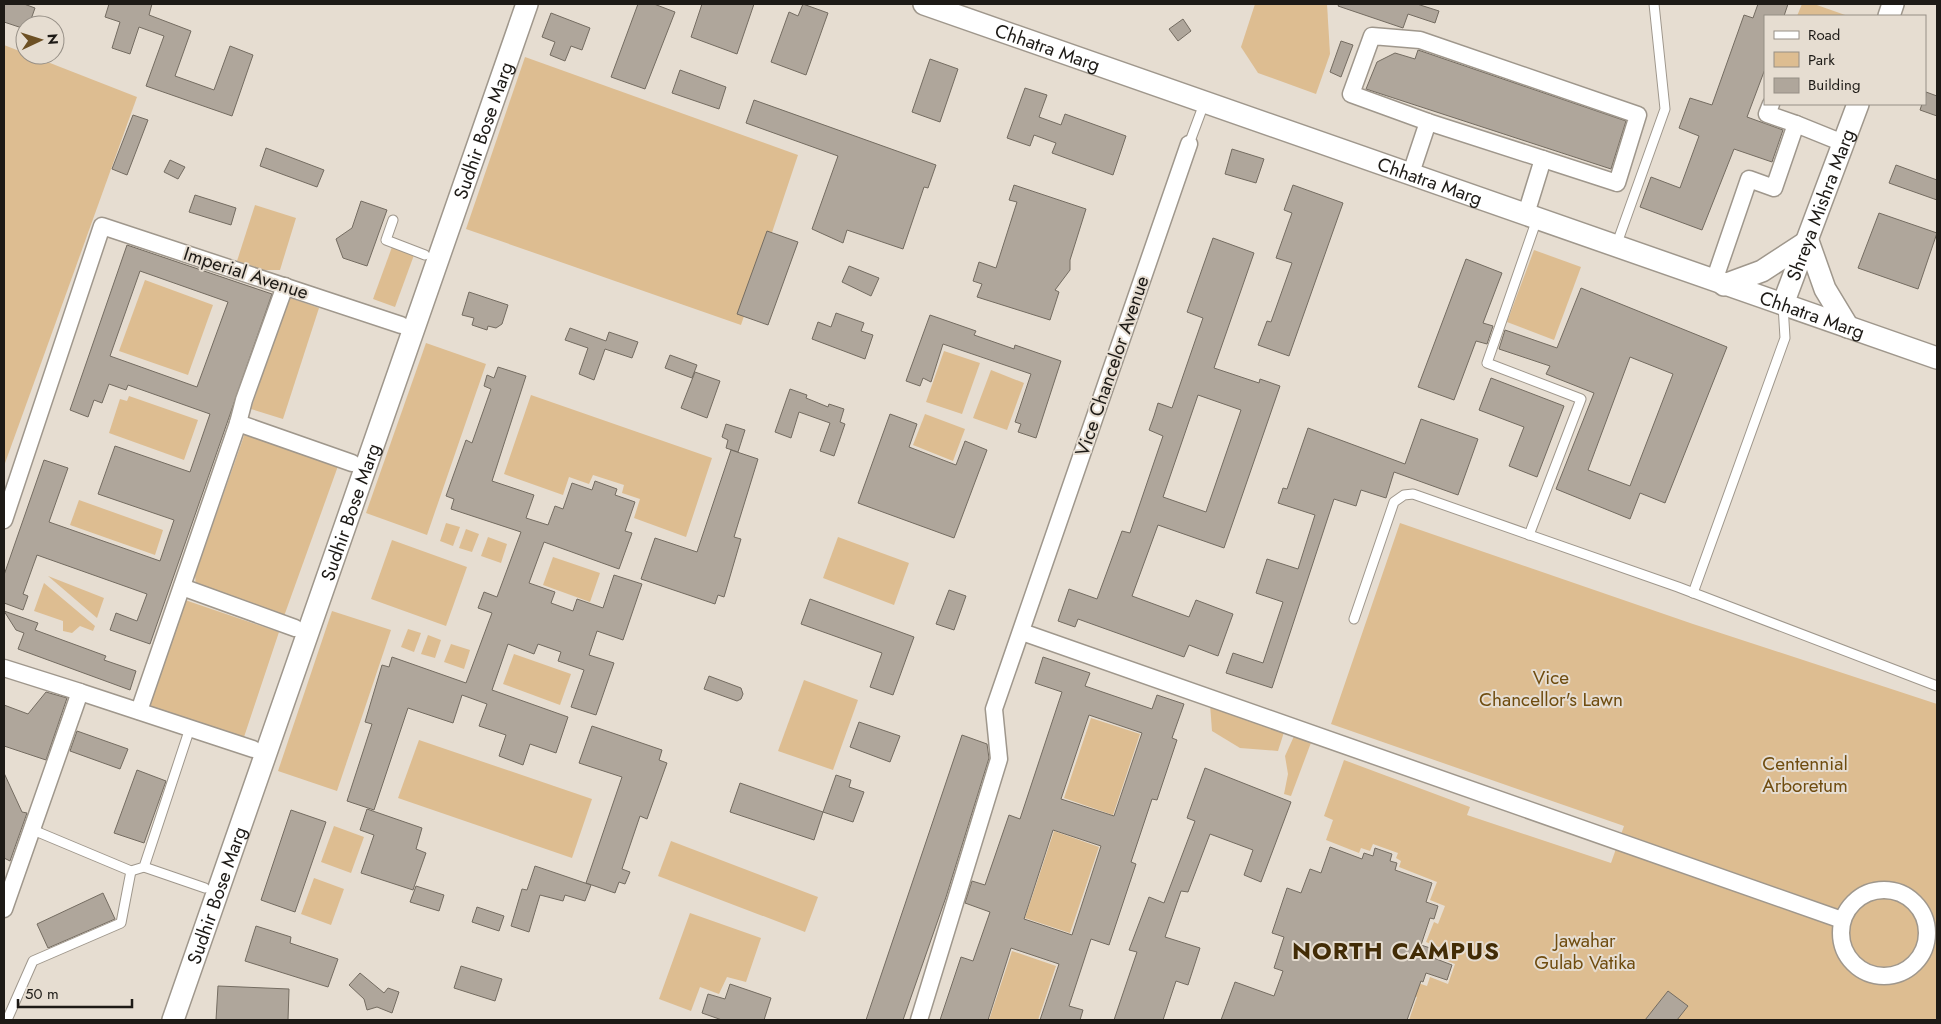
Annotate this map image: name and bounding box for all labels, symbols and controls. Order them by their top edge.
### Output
north arrow [15,15,65,65]
legend [1764,15,1926,105]
street label: Chhatra Marg [991,16,1104,78]
text: Road [1808,24,1840,46]
text: N [43,33,63,45]
text: Park [1808,49,1835,71]
street label: Sudhir Bose Marg [446,58,519,203]
text: Building [1808,74,1860,96]
street label: Shreya Mishra Marg [1779,125,1861,285]
street label: Chhatra Marg [1374,150,1486,212]
street label: Imperial Avenue [180,240,312,306]
street label: Vice Chancelor Avenue [1068,272,1156,460]
street label: Chhatra Marg [1756,284,1869,345]
street label: Sudhir Bose Marg [314,439,386,584]
park label: Vice Chancellor's Lawn [1479,664,1623,713]
park label: Centennial Arboretum [1762,750,1848,799]
street label: Sudhir Bose Marg [180,823,253,968]
park label: Jawahar Gulab Vatika [1534,927,1636,976]
district label: NORTH CAMPUS [1292,933,1500,968]
scale bar [18,976,131,1008]
text: 50 m [25,983,59,1005]

